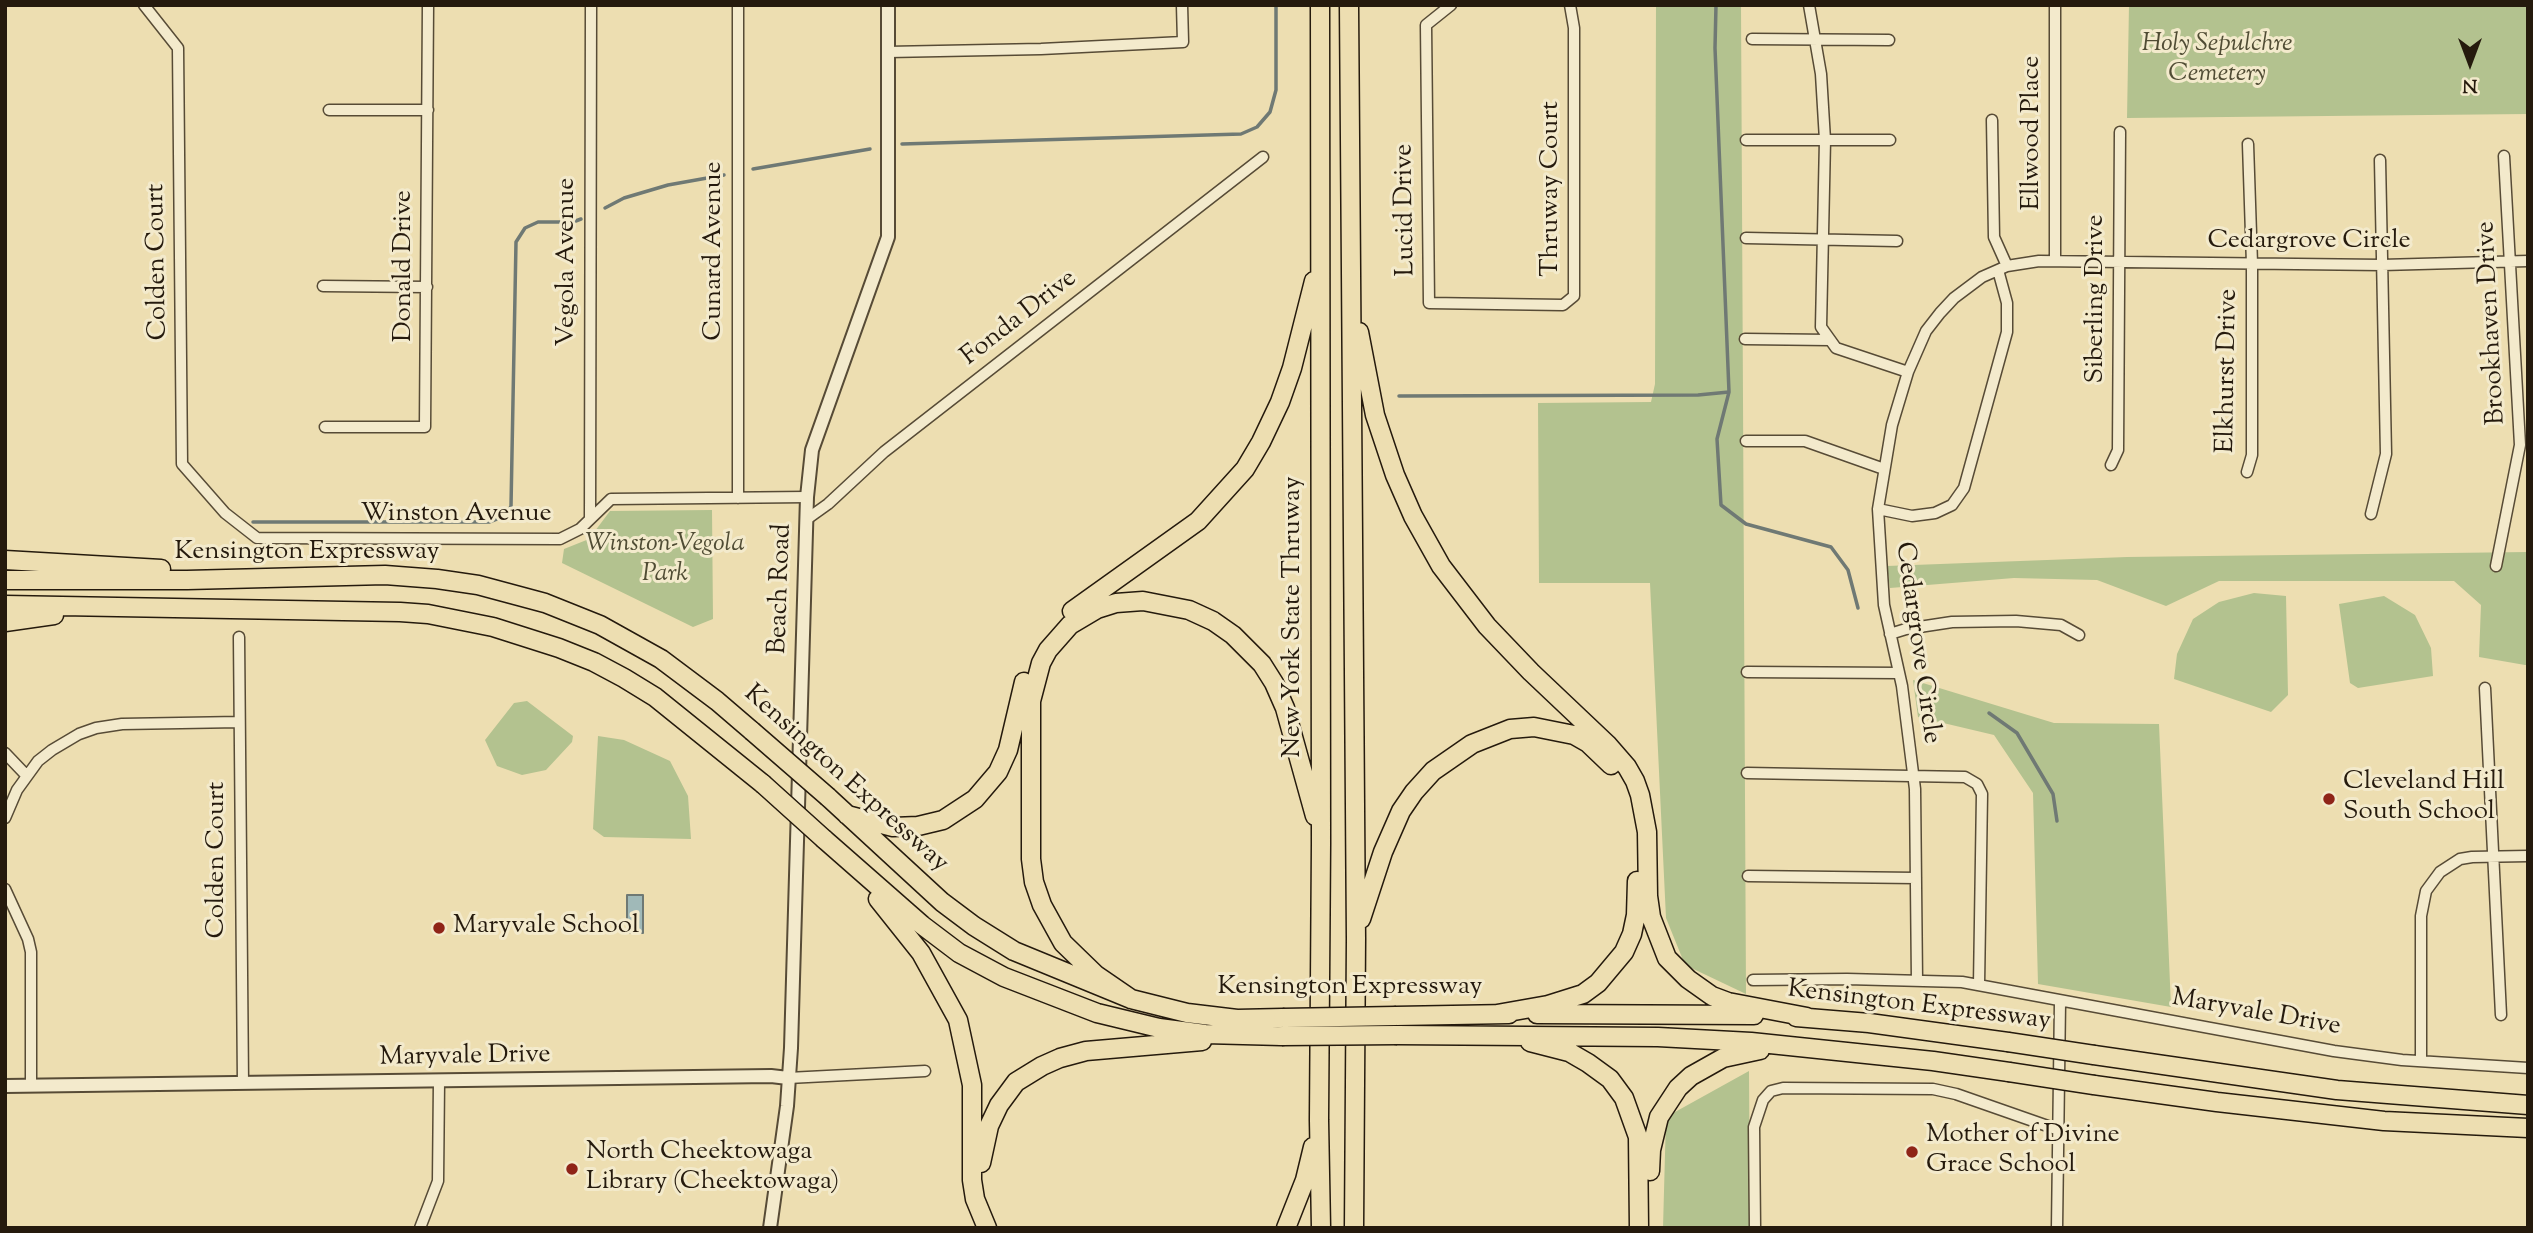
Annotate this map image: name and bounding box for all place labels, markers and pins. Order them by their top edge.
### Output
place label: Cleveland Hill South School [2343,768,2505,830]
marker: Cleveland Hill South School [2321,791,2337,807]
place label: Maryvale School [453,912,639,944]
marker: Maryvale School [431,920,447,936]
place label: Mother of Divine Grace School [1926,1121,2120,1182]
place label: North Cheektowaga Library (Cheektowaga) [586,1138,839,1200]
marker: Mother of Divine Grace School [1904,1144,1920,1160]
marker: North Cheektowaga Library (Cheektowaga) [564,1161,580,1177]

